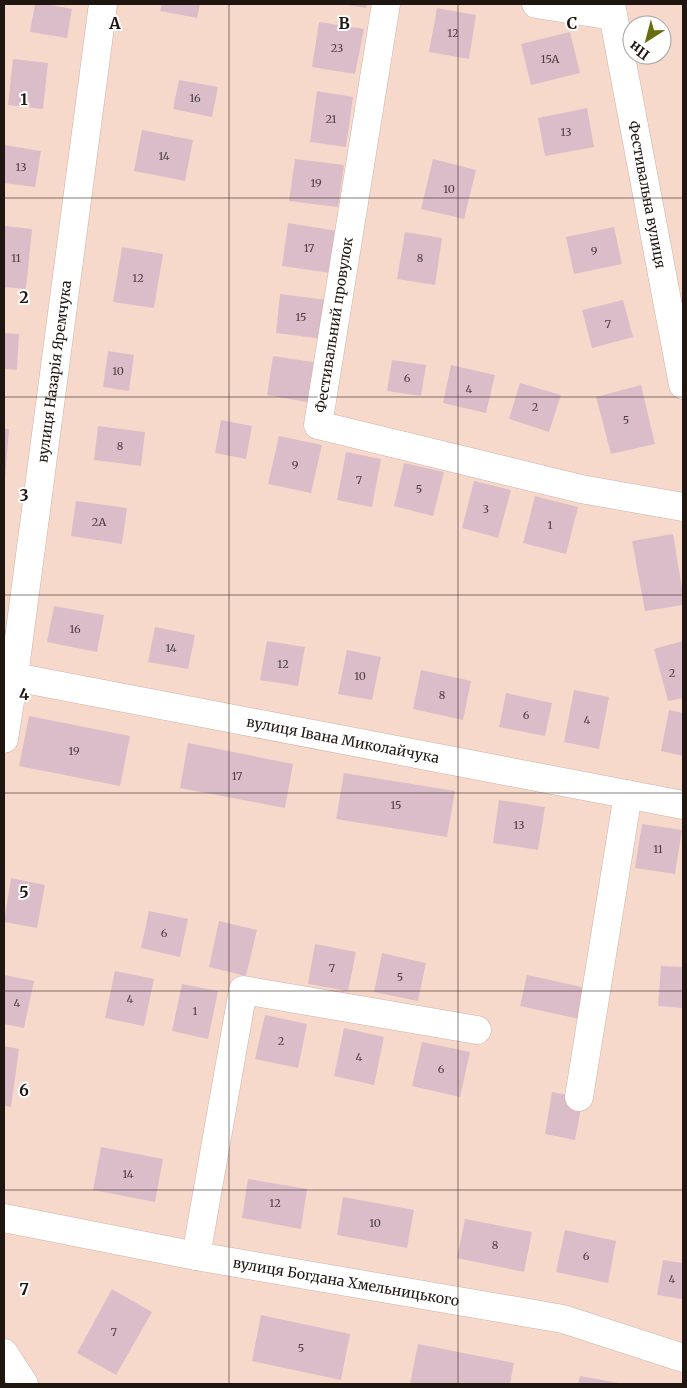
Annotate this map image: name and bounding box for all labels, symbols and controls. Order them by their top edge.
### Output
text: A [108,13,121,33]
text: B [338,13,350,33]
text: C [567,13,577,33]
north arrow [622,15,672,65]
house number: 12 [447,26,459,40]
text: Пн [625,37,653,64]
house number: 23 [331,41,343,55]
house number: 15А [541,52,559,66]
text: 1 [20,89,28,109]
house number: 16 [189,91,201,105]
house number: 21 [325,112,337,126]
street label: Фестивальна вулиця [624,119,670,270]
house number: 13 [561,125,571,139]
house number: 14 [158,149,170,163]
house number: 13 [16,160,26,174]
house number: 19 [310,176,322,190]
house number: 10 [443,182,455,196]
street label: Фестивальний провулок [311,236,357,414]
house number: 17 [304,241,314,255]
house number: 9 [591,244,598,258]
house number: 11 [11,251,21,265]
house number: 8 [417,251,424,265]
house number: 12 [132,271,144,285]
street label: вулиця Назарія Яремчука [33,279,75,464]
text: 2 [19,287,29,307]
house number: 15 [295,310,307,324]
house number: 7 [605,317,611,331]
house number: 10 [112,364,124,378]
house number: 6 [404,371,411,385]
house number: 4 [466,382,473,396]
house number: 2 [532,400,538,414]
house number: 5 [623,413,629,427]
house number: 8 [117,439,124,453]
house number: 9 [292,458,299,472]
house number: 7 [356,473,362,487]
house number: 5 [416,482,422,496]
text: 3 [19,485,29,505]
house number: 3 [483,502,489,516]
house number: 2А [92,515,106,529]
house number: 1 [548,518,553,532]
house number: 16 [69,622,81,636]
house number: 14 [165,641,177,655]
house number: 12 [277,657,289,671]
house number: 2 [669,666,675,680]
house number: 10 [354,669,366,683]
text: 4 [19,684,29,704]
house number: 8 [439,688,446,702]
house number: 6 [523,708,530,722]
street label: вулиця Івана Миколайчука [245,713,441,767]
house number: 4 [584,713,591,727]
house number: 19 [68,744,80,758]
house number: 17 [232,769,242,783]
house number: 15 [390,798,402,812]
house number: 13 [514,818,524,832]
house number: 11 [653,842,663,856]
text: 5 [19,882,29,902]
house number: 6 [161,926,168,940]
house number: 7 [329,961,335,975]
house number: 5 [397,970,403,984]
house number: 4 [127,992,134,1006]
house number: 4 [14,996,21,1010]
house number: 1 [193,1004,198,1018]
house number: 2 [278,1034,284,1048]
house number: 4 [356,1050,363,1064]
house number: 6 [438,1062,445,1076]
text: 6 [19,1080,29,1100]
house number: 14 [122,1167,134,1181]
house number: 12 [269,1196,281,1210]
house number: 10 [369,1216,381,1230]
house number: 8 [492,1238,499,1252]
house number: 6 [583,1249,590,1263]
street label: вулиця Богдана Хмельницького [232,1253,461,1310]
house number: 4 [669,1272,676,1286]
text: 7 [19,1279,29,1299]
house number: 7 [111,1325,117,1339]
house number: 5 [298,1341,304,1355]

